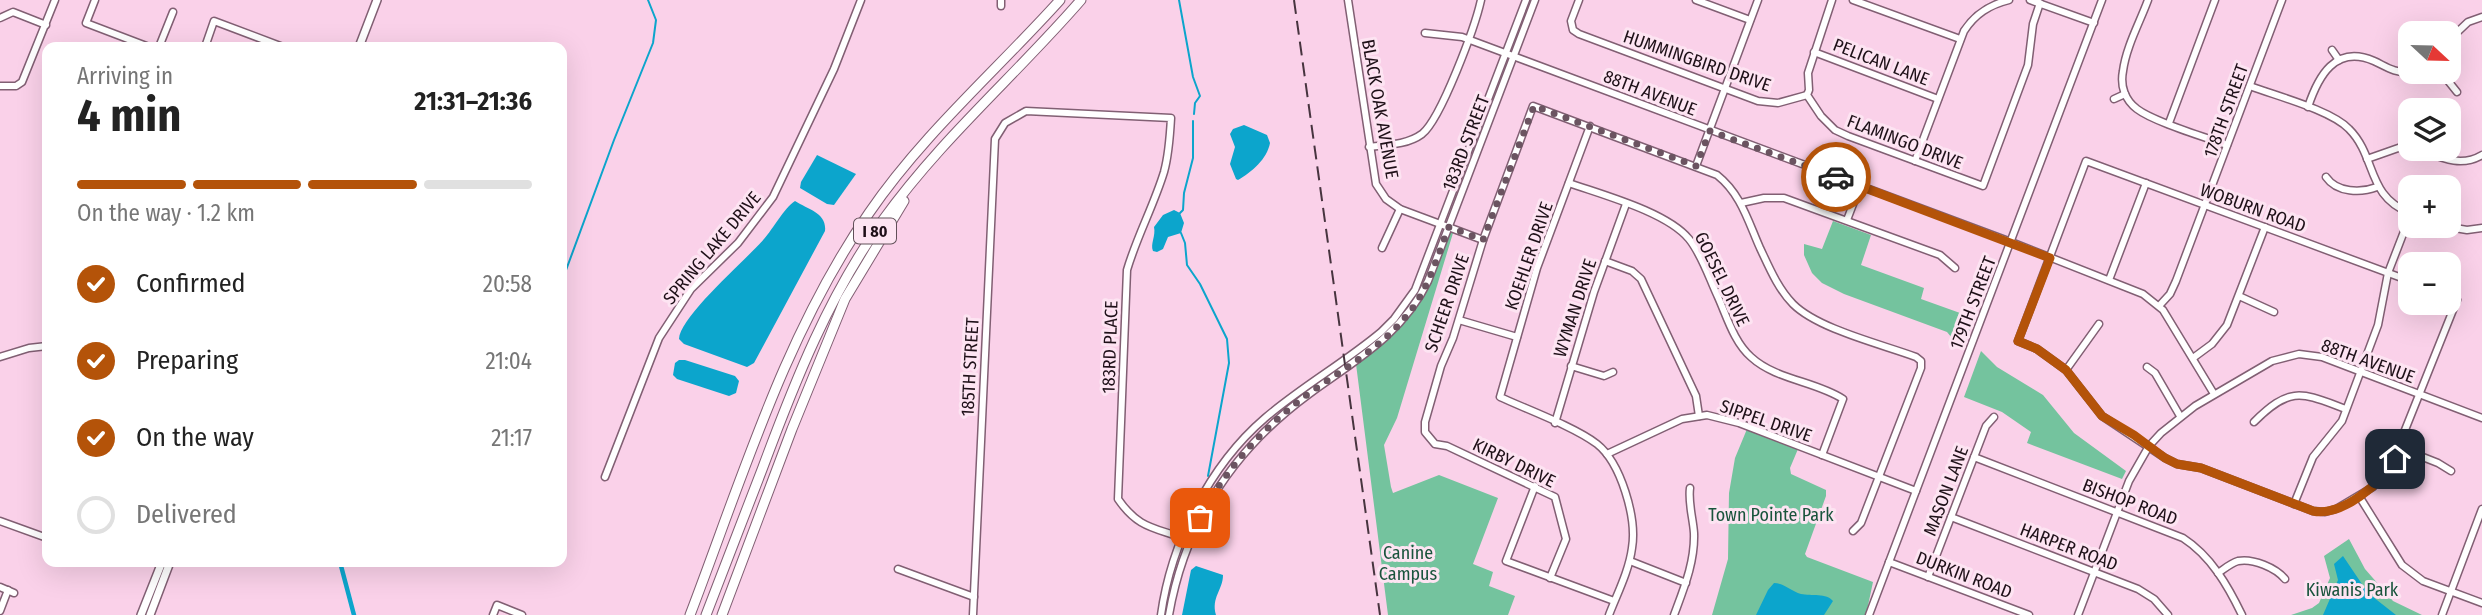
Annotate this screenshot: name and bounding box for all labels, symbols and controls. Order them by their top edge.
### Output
north arrow [2398,21,2460,84]
map controls [2398,21,2461,315]
street label: HUMMINGBIRD DRIVE [1620,25,1774,97]
street label: PELICAN LANE [1830,34,1932,90]
street label: BLACK OAK AVENUE [1357,38,1403,180]
street label: 178TH STREET [2199,61,2253,161]
text: Arriving in [77,62,173,90]
street label: 88TH AVENUE [1600,65,1700,121]
text: 21:31–21:36 [414,86,532,117]
text: 4 min [77,88,181,143]
street label: 183RD STREET [1438,92,1495,194]
button: layers [2398,98,2461,161]
street label: FLAMINGO DRIVE [1844,110,1966,174]
courier [1801,142,1871,212]
icon: car [1817,158,1855,196]
button: + [2398,175,2461,238]
street label: WOBURN ROAD [2197,179,2309,237]
street label: SPRING LAKE DRIVE [658,187,766,309]
text: On the way · 1.2 km [77,199,255,227]
street label: KOEHLER DRIVE [1500,199,1558,313]
road number: I 80 [854,218,896,244]
street label: GOESEL DRIVE [1690,228,1754,330]
street label: SCHEER DRIVE [1420,251,1474,355]
button: − [2398,252,2461,315]
street label: 179TH STREET [1945,253,2001,353]
street label: WYMAN DRIVE [1549,256,1601,360]
icon: check [77,265,115,303]
text: Confirmed [136,268,246,299]
text: 20:58 [483,270,532,298]
street label: 183RD PLACE [1097,300,1123,394]
street label: 185TH STREET [956,316,984,417]
street label: 88TH AVENUE [2318,334,2418,388]
icon: check [77,342,115,380]
text: Preparing [136,345,238,376]
text: 21:04 [485,347,532,375]
street label: SIPPEL DRIVE [1717,395,1815,447]
icon: check [77,419,115,457]
text: On the way [136,422,254,453]
text: 21:17 [491,424,532,452]
pin [2365,429,2425,489]
street label: KIRBY DRIVE [1469,434,1559,492]
icon: home [2376,440,2414,478]
street label: MASON LANE [1919,443,1973,539]
street label: BISHOP ROAD [2079,474,2181,530]
pin [1170,488,1230,548]
text: Delivered [136,499,237,530]
icon: bag [1181,499,1219,537]
park label: Town Pointe Park [1708,504,1834,526]
street label: HARPER ROAD [2017,518,2121,576]
park label: Canine Campus [1379,542,1437,585]
street label: DURKIN ROAD [1913,547,2015,603]
park label: Kiwanis Park [2306,579,2399,601]

